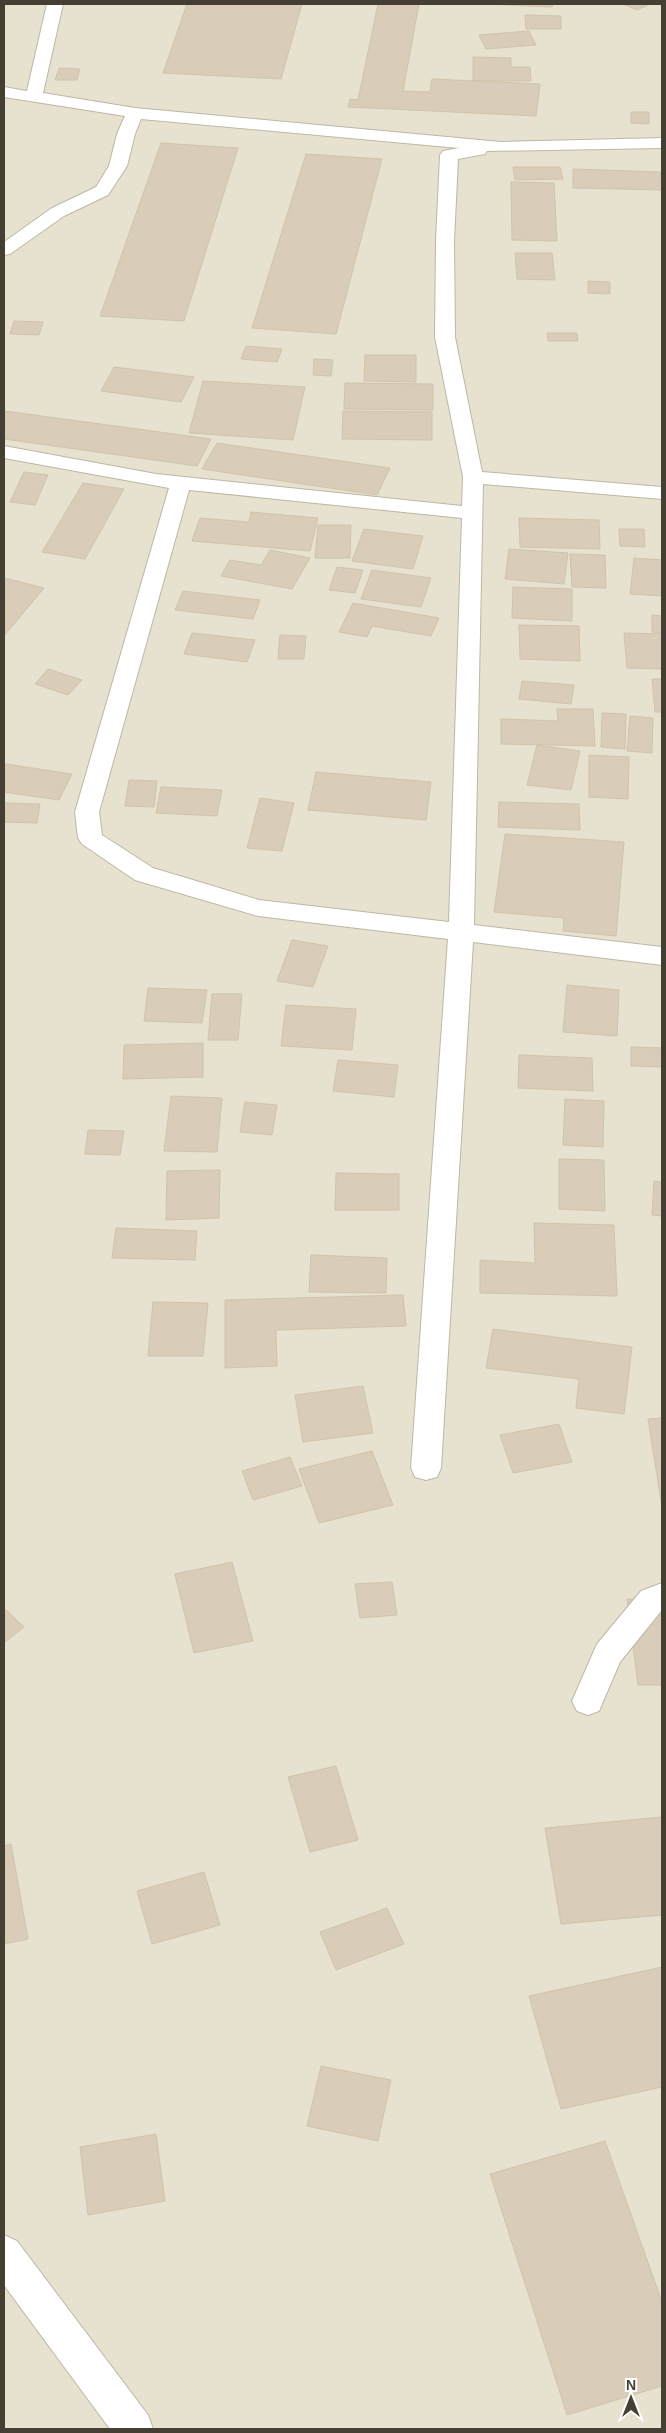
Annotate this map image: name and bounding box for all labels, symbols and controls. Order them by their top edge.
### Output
north arrow [606,2373,656,2423]
text: N [626,2377,636,2393]

